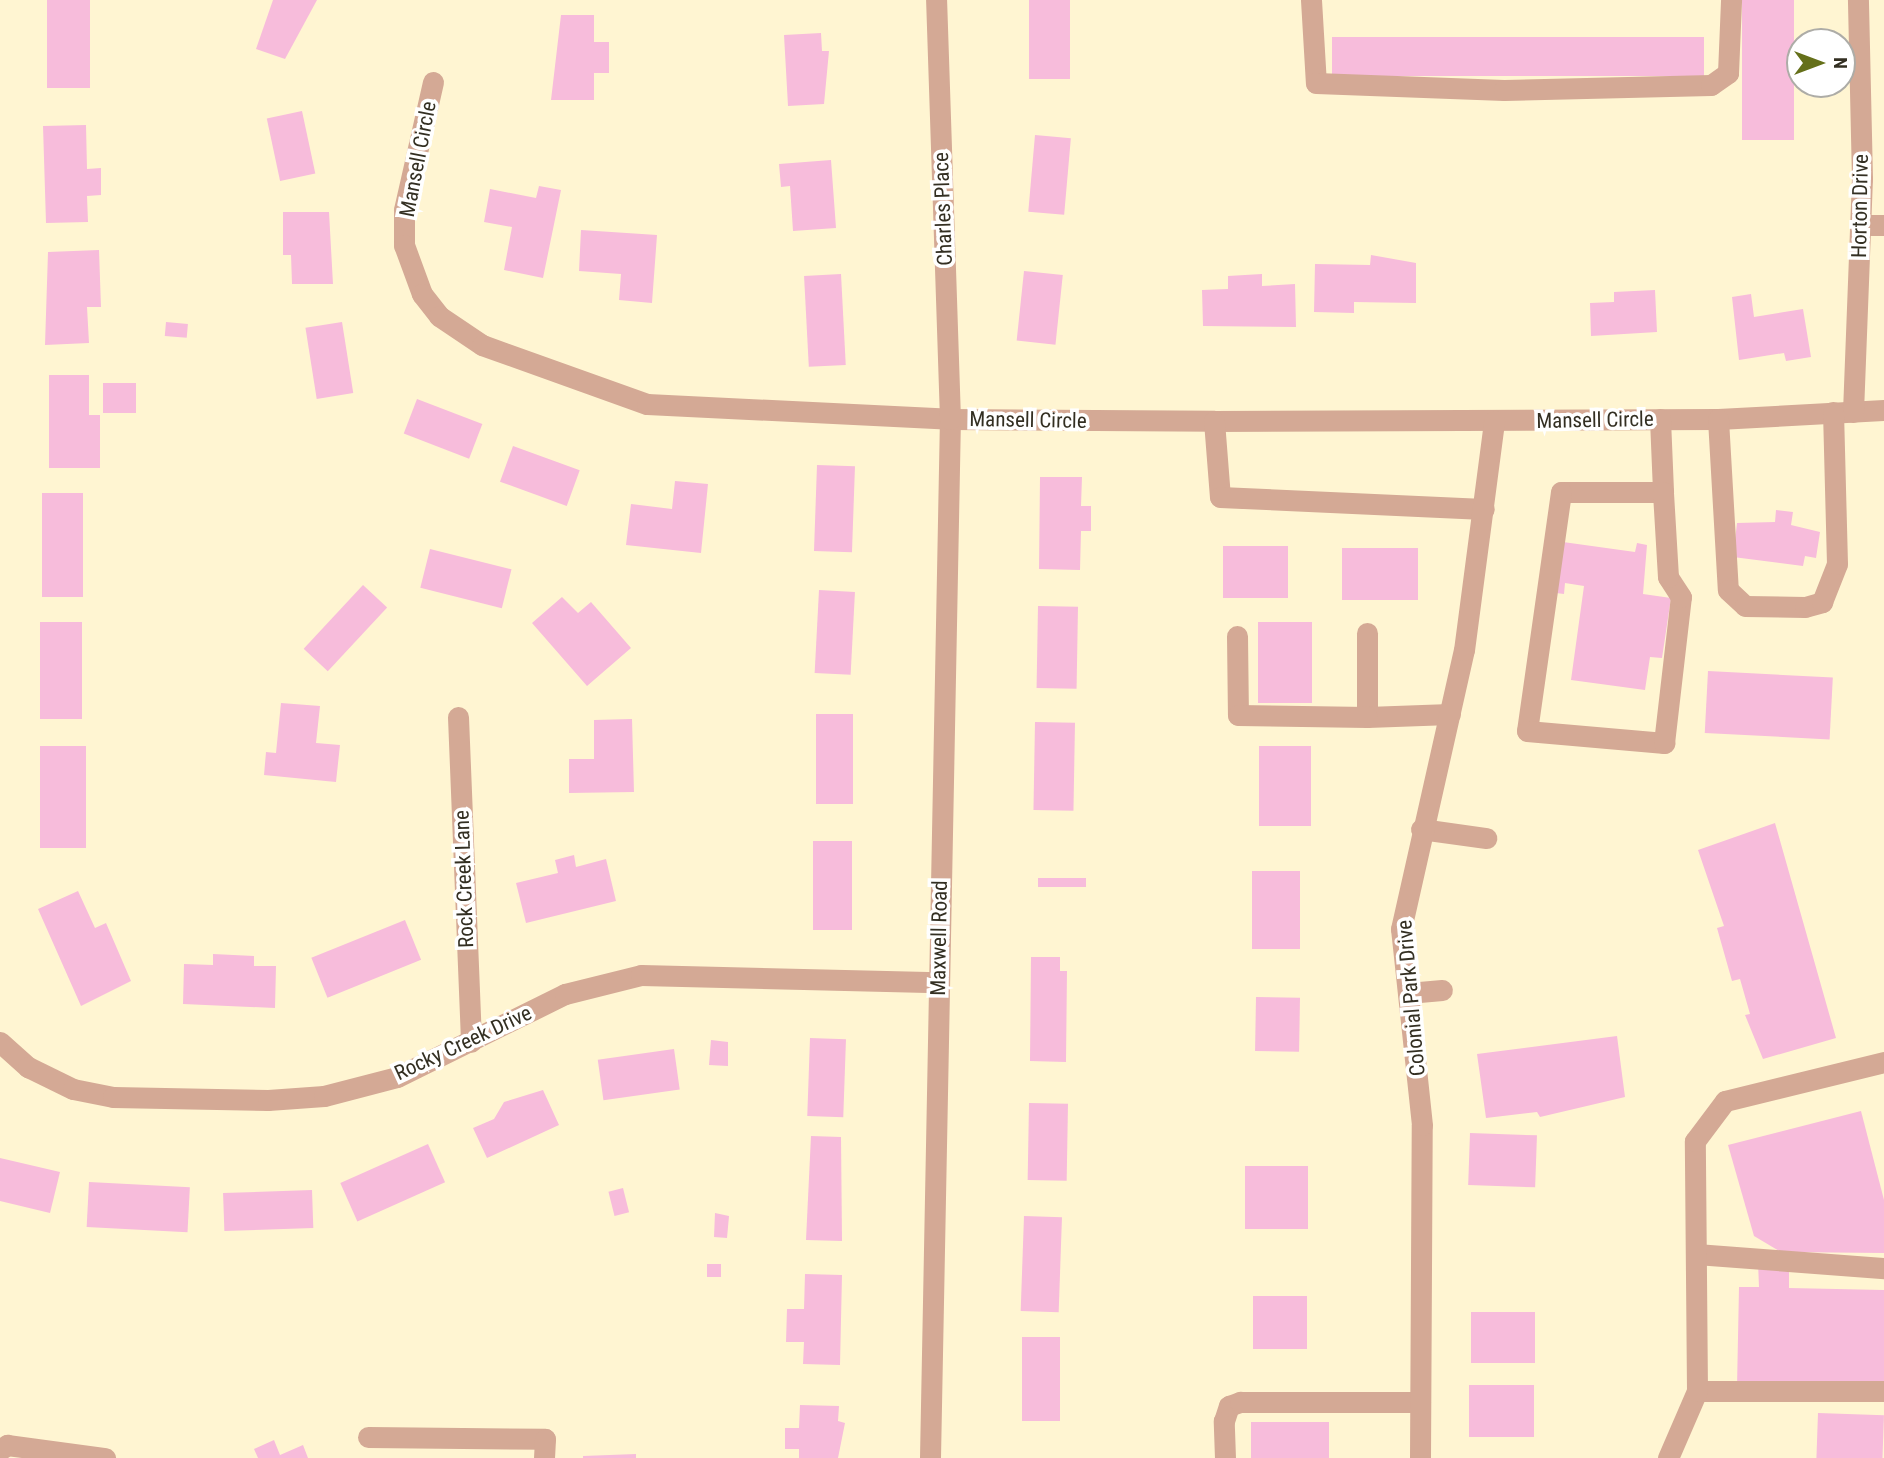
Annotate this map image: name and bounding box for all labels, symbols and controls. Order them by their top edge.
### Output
north arrow [1786,28,1856,98]
text: N [1829,57,1852,69]
street label: Mansell Circle [394,99,442,219]
street label: Charles Place [928,152,958,266]
street label: Horton Drive [1846,154,1874,258]
street label: Mansell Circle [969,406,1087,434]
street label: Mansell Circle [1536,406,1654,434]
street label: Rock Creek Lane [449,810,479,948]
street label: Maxwell Road [925,880,953,996]
street label: Colonial Park Drive [1392,919,1430,1077]
street label: Rocky Creek Drive [390,1000,536,1086]

